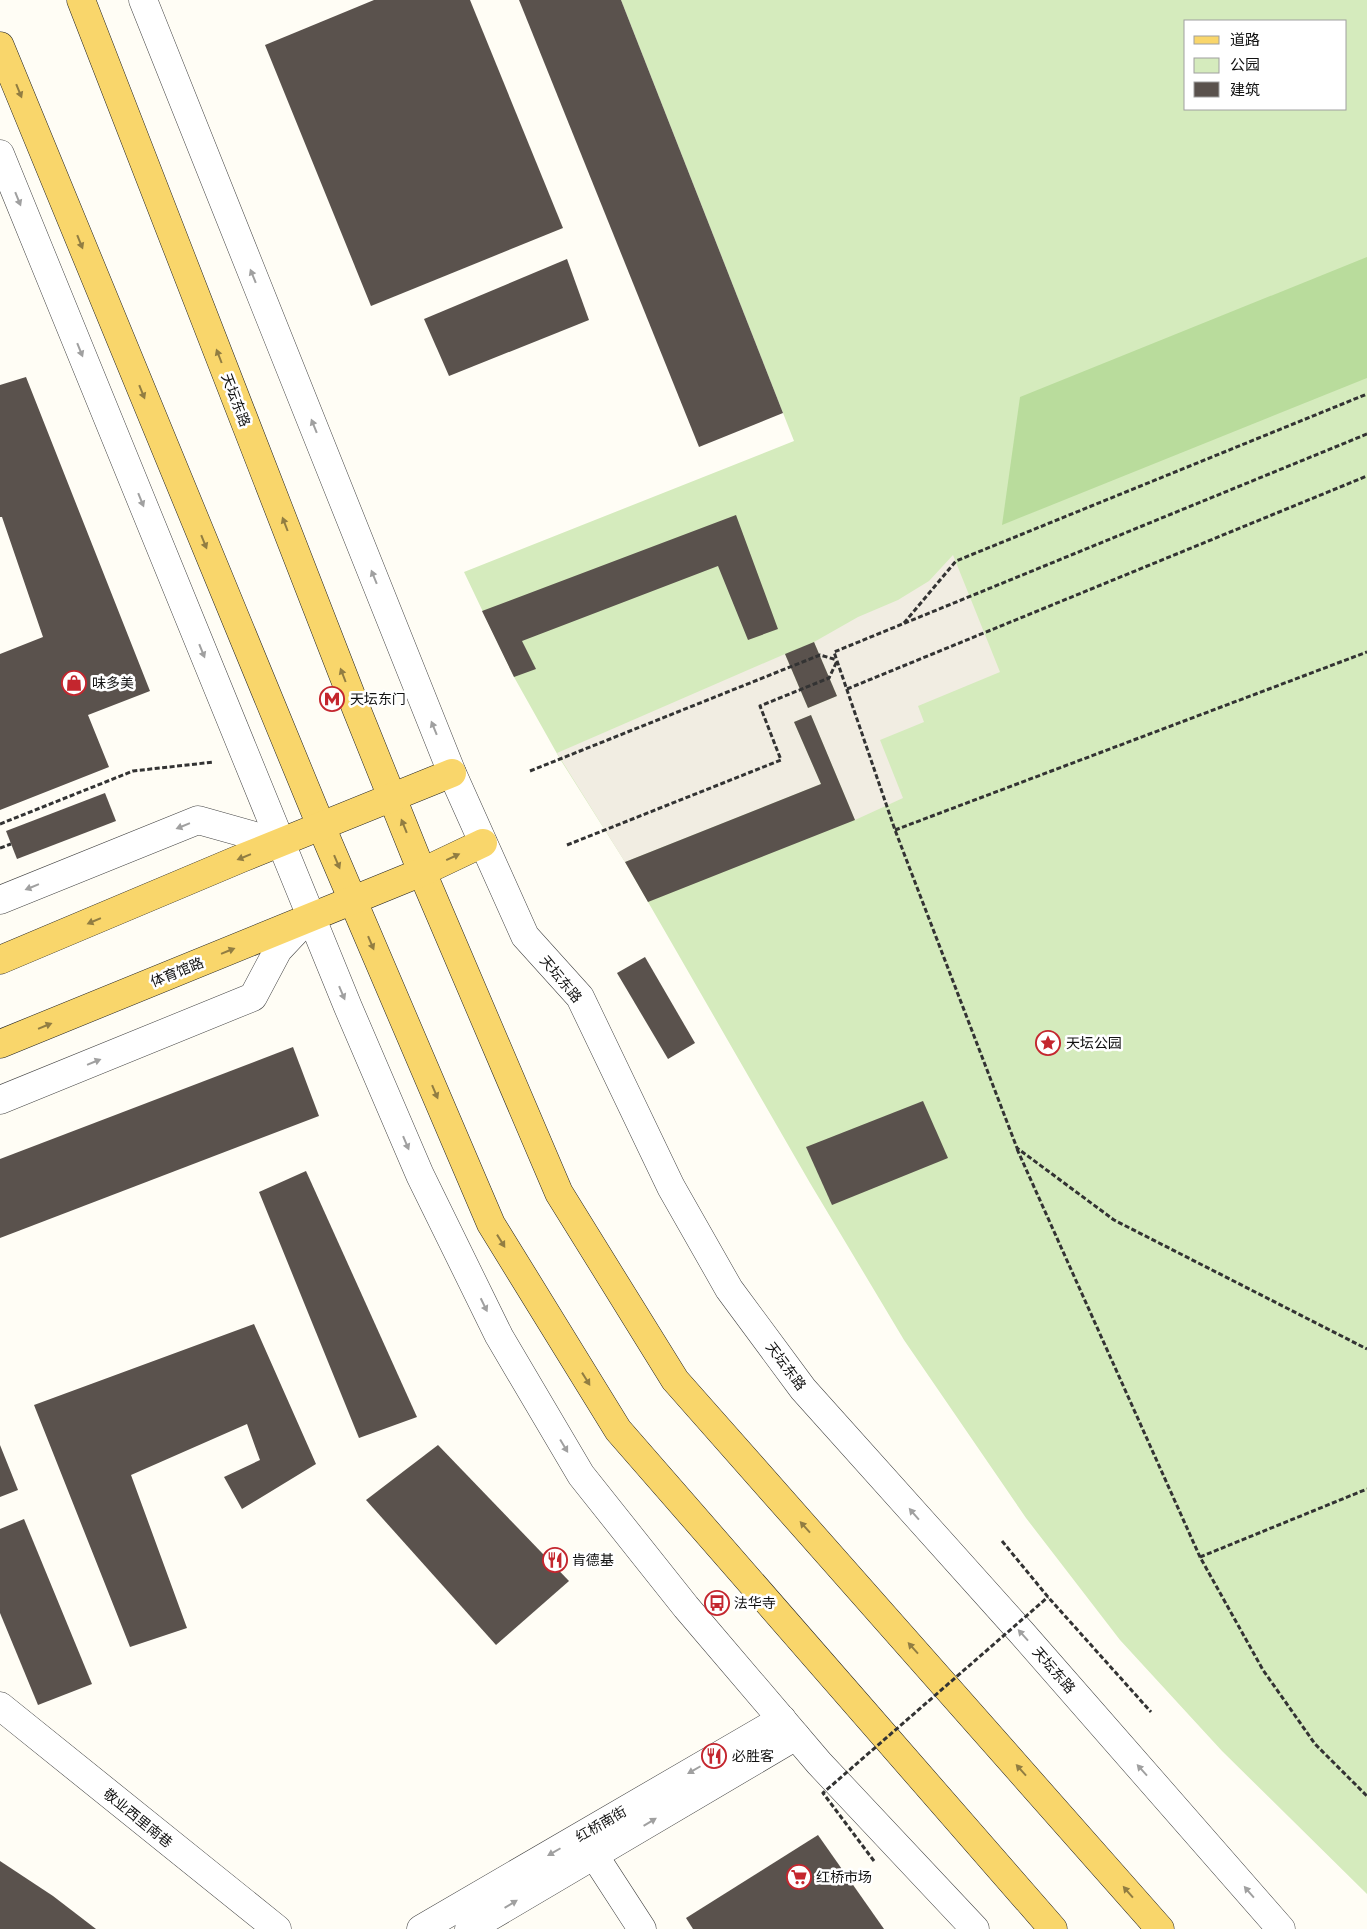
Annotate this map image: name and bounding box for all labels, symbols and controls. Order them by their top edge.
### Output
legend [1184,20,1347,110]
text: 道路 [1230,30,1260,49]
text: 公园 [1230,55,1260,74]
text: 建筑 [1230,80,1260,99]
one-way arrow [15,84,23,99]
one-way arrow [15,192,23,206]
one-way arrow [77,235,85,249]
one-way arrow [249,268,256,283]
one-way arrow [76,343,84,357]
one-way arrow [215,349,223,363]
street label: 天坛东路 [218,371,254,429]
one-way arrow [139,385,147,399]
one-way arrow [309,419,317,434]
one-way arrow [137,493,145,508]
one-way arrow [280,517,288,531]
one-way arrow [201,535,209,549]
one-way arrow [370,569,378,584]
one-way arrow [199,644,207,658]
one-way arrow [339,668,346,683]
shop icon: 味多美 [61,670,87,696]
place label: 味多美 [92,674,134,692]
metro station icon: 天坛东门 [319,686,345,712]
place label: 天坛东门 [350,690,406,708]
one-way arrow [430,720,438,735]
one-way arrow [399,819,407,833]
one-way arrow [175,822,190,830]
one-way arrow [445,853,460,862]
one-way arrow [237,854,251,862]
one-way arrow [333,855,341,869]
one-way arrow [25,883,40,891]
one-way arrow [87,917,101,925]
one-way arrow [368,936,376,950]
one-way arrow [221,947,235,955]
street label: 天坛东路 [536,952,586,1006]
street label: 体育馆路 [148,953,206,991]
one-way arrow [339,986,347,1000]
one-way arrow [38,1022,53,1030]
place icon: 天坛公园 [1035,1030,1061,1056]
place label: 天坛公园 [1066,1034,1122,1052]
one-way arrow [87,1058,102,1066]
one-way arrow [432,1085,439,1100]
one-way arrow [403,1136,411,1150]
one-way arrow [497,1234,506,1247]
one-way arrow [480,1298,488,1312]
street label: 天坛东路 [762,1338,810,1394]
one-way arrow [582,1372,591,1386]
one-way arrow [560,1439,568,1454]
one-way arrow [908,1509,920,1521]
one-way arrow [800,1521,811,1533]
restaurant icon: 肯德基 [542,1547,568,1573]
place label: 肯德基 [572,1551,614,1569]
bus stop icon: 法华寺 [704,1590,730,1616]
place label: 法华寺 [734,1594,776,1612]
one-way arrow [1017,1629,1029,1641]
one-way arrow [907,1643,919,1655]
street label: 天坛东路 [1029,1643,1079,1697]
restaurant icon: 必胜客 [701,1743,727,1769]
place label: 必胜客 [732,1747,774,1765]
one-way arrow [1136,1764,1147,1777]
one-way arrow [1015,1765,1027,1777]
one-way arrow [687,1766,701,1775]
street label: 敬业西里南巷 [100,1785,176,1851]
street label: 红桥南街 [572,1802,630,1846]
one-way arrow [644,1817,657,1826]
one-way arrow [546,1848,561,1856]
supermarket icon: 红桥市场 [786,1864,812,1890]
place label: 红桥市场 [816,1868,872,1886]
one-way arrow [1122,1887,1134,1899]
one-way arrow [1243,1887,1255,1899]
one-way arrow [504,1900,517,1909]

